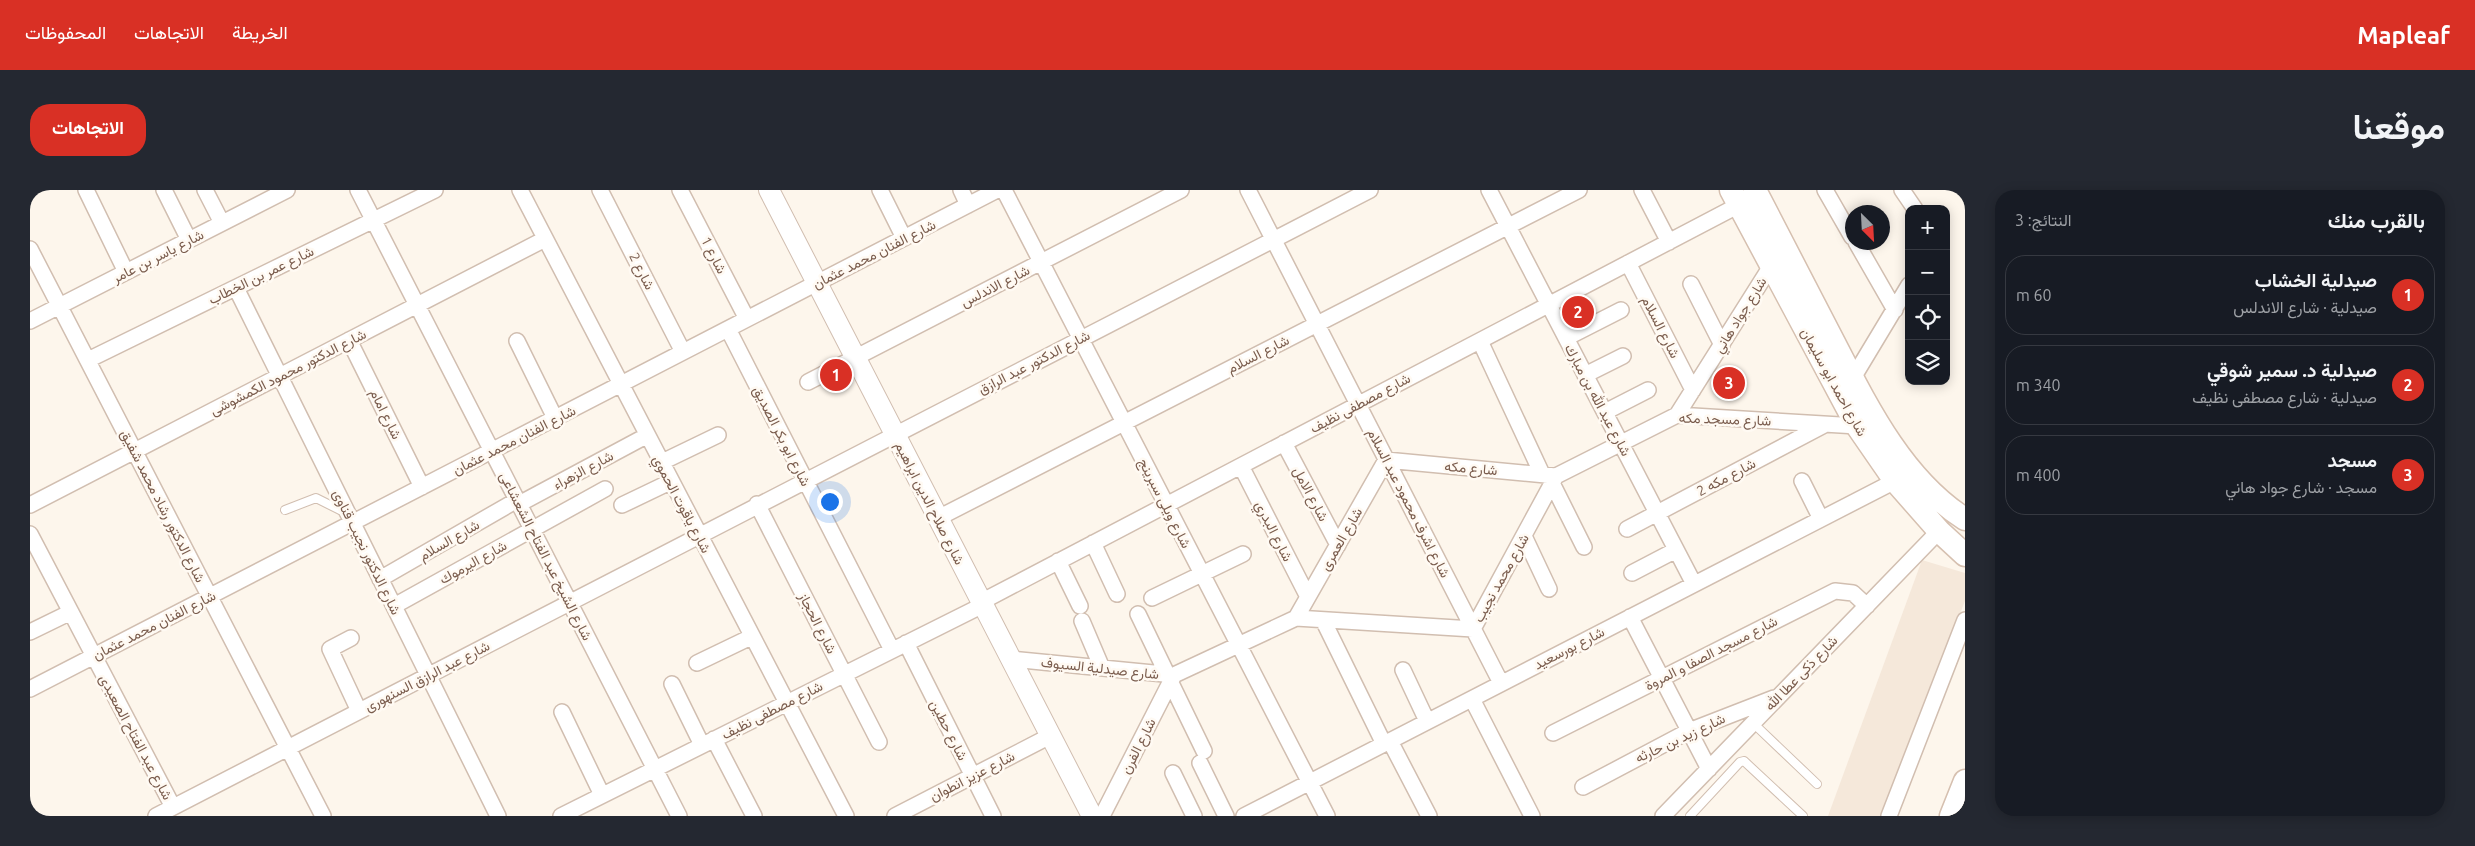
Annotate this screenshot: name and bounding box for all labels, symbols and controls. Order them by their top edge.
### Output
text: المحفوظات [25,22,106,42]
text: الاتجاهات [134,22,204,42]
text: الخريطة [232,22,288,42]
text: Mapleaf [2357,22,2450,49]
button: الاتجاهات [30,104,146,156]
text: موقعنا [2352,106,2445,146]
north arrow [1845,205,1890,250]
map controls [1905,205,1950,385]
button: + [1905,205,1950,250]
text: بالقرب منك [2328,208,2425,232]
text: النتائج: 3 [2015,211,2072,229]
street label: شارع الفنان محمد عثمان [810,216,940,295]
street label: شارع ياسر بن عامر [109,226,208,289]
street label: شارع 1 [695,234,730,277]
street label: شارع عمر بن الخطاب [206,243,317,310]
street label: شارع 2 [623,250,658,293]
button: − [1905,250,1950,295]
street label: شارع الاندلس [958,262,1034,313]
text: صيدلية الخشاب [2255,269,2377,291]
street label: شارع جواد هاني [1710,274,1773,358]
text: 60 m [2016,286,2052,304]
text: 1 [2403,286,2413,304]
pin: 2 [1562,293,1594,331]
street label: شارع السلام [1636,293,1683,362]
button: locate [1905,295,1950,340]
text: صيدلية · شارع الاندلس [2233,298,2377,316]
street label: شارع احمد ابو سليمان [1795,325,1870,440]
street label: شارع الدكتور محمود الكمشوشى [207,326,370,421]
street label: شارع الدكتور عبد الرازق [975,327,1094,400]
street label: شارع السلام [1224,332,1293,379]
button: layers [1905,340,1950,385]
street label: شارع عبد الله بن مبارك [1559,341,1634,460]
pin: 1 [820,356,852,394]
text: صيدلية د. سمير شوقي [2207,359,2377,381]
pin: 3 [1713,364,1745,402]
street label: شارع مصطفى نظيف [1307,370,1414,439]
text: 340 m [2016,376,2061,394]
text: 2 [2403,376,2413,394]
street label: شارع ابو بكر الصديق [747,383,814,490]
street label: شارع امام [364,386,405,443]
text: صيدلية · شارع مصطفى نظيف [2192,388,2377,406]
street label: شارع الفنان محمد عثمان [450,402,580,481]
street label: شارع مسجد مكه [1678,409,1772,432]
street label: شارع اشرف محمود عبد السلام [1362,426,1454,582]
street label: شارع الدكتور رشاد محمد شفيق [115,427,209,586]
street label: شارع صلاح الدين ابراهيم [889,439,968,568]
street label: شارع الزهراء [550,447,617,495]
text: مسجد [2327,449,2377,471]
street label: شارع ياقوت الحموي [646,452,715,557]
street label: شارع ويلى سبرينج [1133,455,1195,552]
street label: شارع مكه 2 [1694,455,1760,502]
street label: شارع مكه [1444,458,1498,481]
street label: شارع الامل [1287,464,1332,525]
text: 400 m [2016,466,2061,484]
text: 3 [2403,466,2413,484]
street label: شارع الشيخ عبد الفتاح الشعشاعى [494,469,596,644]
text: مسجد · شارع جواد هاني [2225,478,2377,496]
street label: شارع الدكتور نجيب قناوى [327,487,404,618]
your location [817,489,843,515]
street label: شارع البدري [1248,498,1296,566]
street label: شارع العمرى [1317,505,1368,575]
street label: شارع السلام [416,516,484,566]
street label: شارع محمد نجيب [1470,531,1535,626]
street label: شارع اليرموك [437,537,511,590]
street label: شارع الفنان محمد عثمان [90,587,220,666]
street label: شارع الحجاز [793,589,840,657]
street label: شارع مسجد الصفا و المروة [1642,613,1781,696]
street label: شارع بورسعيد [1531,623,1608,675]
street label: شارع ذكى عطا الله [1761,632,1843,716]
street label: شارع عبد الرازق السنهورى [362,638,494,717]
street label: شارع صيدلية السيوف [1040,654,1160,685]
street label: شارع عبد الفتاح الصعيدى [93,672,176,804]
street label: شارع مصطفى نظيف [719,678,826,745]
street label: شارع حطين [924,697,971,764]
street label: شارع زيد بن حارثه [1632,710,1729,769]
street label: شارع الفرن [1117,716,1161,778]
street label: شارع عزيز انطوان [927,748,1019,807]

